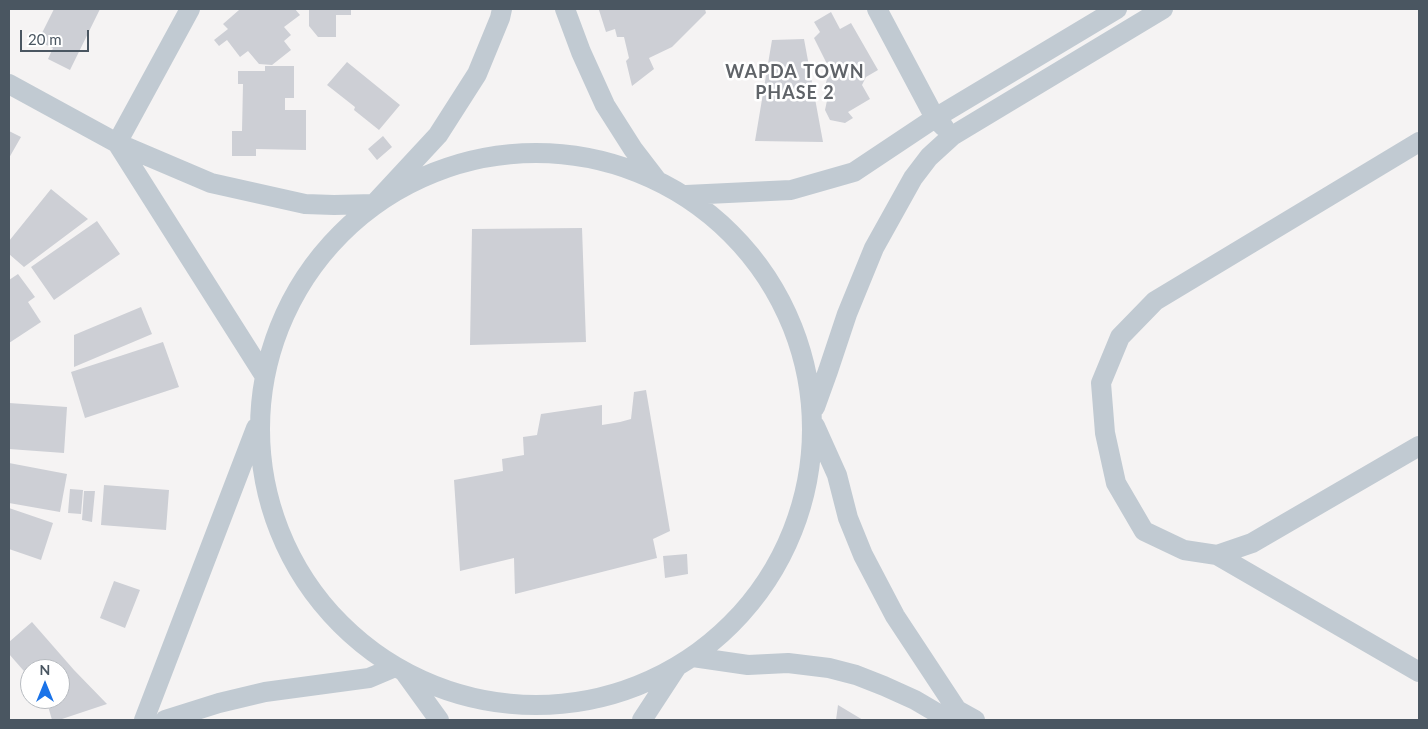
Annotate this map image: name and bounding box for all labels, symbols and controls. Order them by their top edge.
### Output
scale bar [22,20,91,52]
text: 20 m [28,30,62,48]
district label: WAPDA TOWN PHASE 2 [724,61,866,104]
north arrow [20,659,70,709]
text: N [40,661,50,678]

